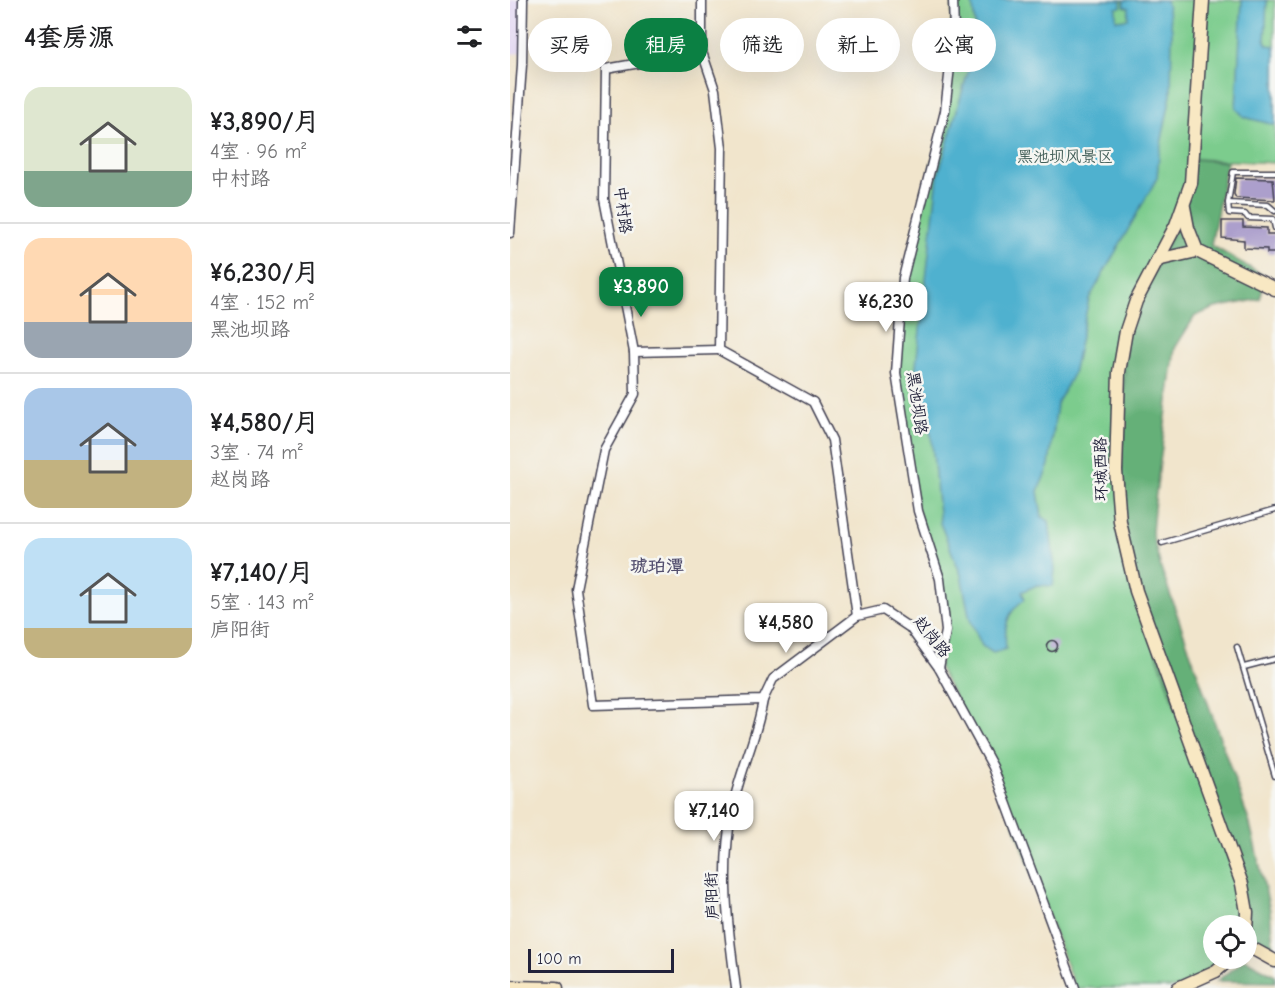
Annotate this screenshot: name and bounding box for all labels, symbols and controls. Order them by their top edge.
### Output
chip: 买房 [528,18,612,72]
chip: 租房 [624,18,708,72]
chip: 筛选 [720,18,804,72]
chip: 新上 [816,18,900,72]
chip: 公寓 [912,18,996,72]
icon: filters [453,20,486,53]
text: 4套房源 [24,23,114,53]
text: ¥3,890/月 [210,107,320,137]
icon: home [72,111,144,183]
text: 4室 · 96 m² [210,140,306,163]
park label: 黑池坝风景区 [1017,148,1113,166]
text: 中村路 [210,167,270,190]
street label: 中村路 [611,185,635,235]
text: ¥6,230/月 [210,258,319,288]
icon: home [72,262,144,334]
pin: ¥3,890 [592,267,690,318]
text: ¥3,890 [613,275,669,298]
pin: ¥6,230 [837,282,935,333]
text: ¥6,230 [858,290,914,313]
text: 4室 · 152 m² [210,291,314,314]
text: 黑池坝路 [210,318,290,341]
street label: 黑池坝路 [904,370,930,436]
text: ¥4,580/月 [210,408,319,438]
icon: home [72,412,144,484]
street label: 环城西路 [1091,437,1111,501]
text: 3室 · 74 m² [210,441,303,464]
text: 赵岗路 [210,468,270,491]
district label: 琥珀潭 [630,556,684,577]
text: ¥7,140/月 [210,558,314,588]
icon: home [72,562,144,634]
text: 5室 · 143 m² [210,591,314,614]
pin: ¥4,580 [737,603,835,654]
text: ¥4,580 [758,611,814,634]
street label: 赵岗路 [910,613,954,661]
text: 庐阳街 [210,618,270,641]
pin: ¥7,140 [665,791,763,842]
text: ¥7,140 [688,799,740,822]
street label: 庐阳街 [702,872,722,920]
map controls [1203,915,1257,969]
button: locate [1203,915,1257,969]
scale bar [528,946,674,974]
text: 100 m [537,950,581,968]

